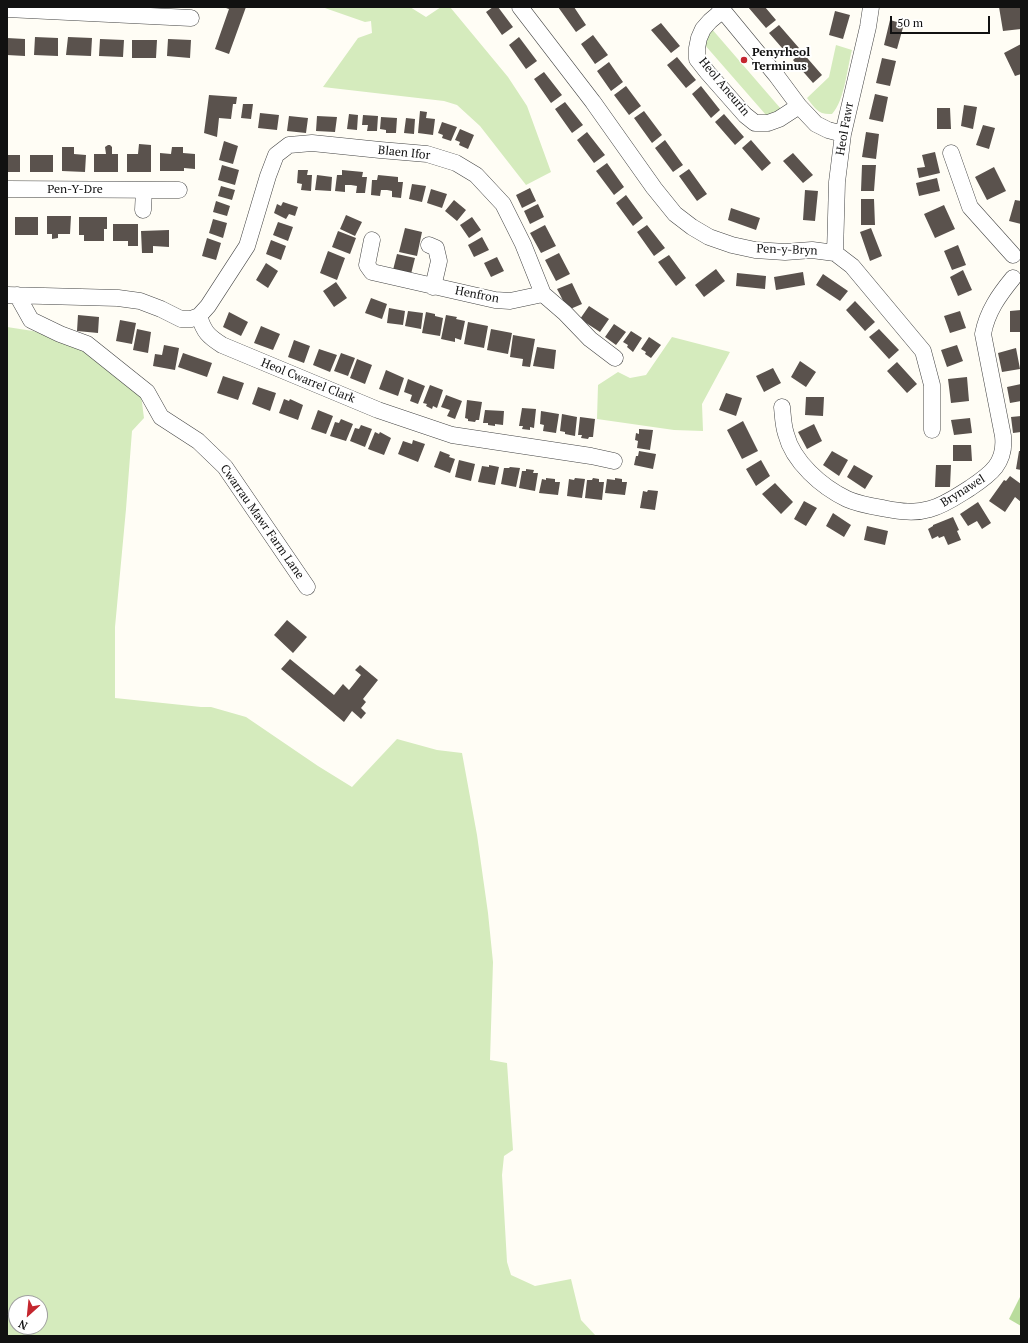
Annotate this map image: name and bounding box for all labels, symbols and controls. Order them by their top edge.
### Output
scale bar [892,8,992,34]
text: 50 m [897,15,923,30]
place label: Penyrheol Terminus [752,46,810,74]
street label: Heol Aneurin [695,55,753,119]
marker: Penyrheol Terminus [739,55,749,65]
street label: Heol Fawr [833,101,857,157]
street label: Blaen Ifor [377,143,431,163]
street label: Pen-Y-Dre [47,183,103,197]
street label: Pen-y-Bryn [756,242,818,258]
street label: Henfron [454,284,500,306]
street label: Heol Cwarrel Clark [259,356,357,406]
street label: Cwarrau Mawr Farm Lane [217,462,307,582]
street label: Brynawel [938,472,988,510]
north arrow [8,1295,48,1335]
text: N [16,1317,30,1333]

